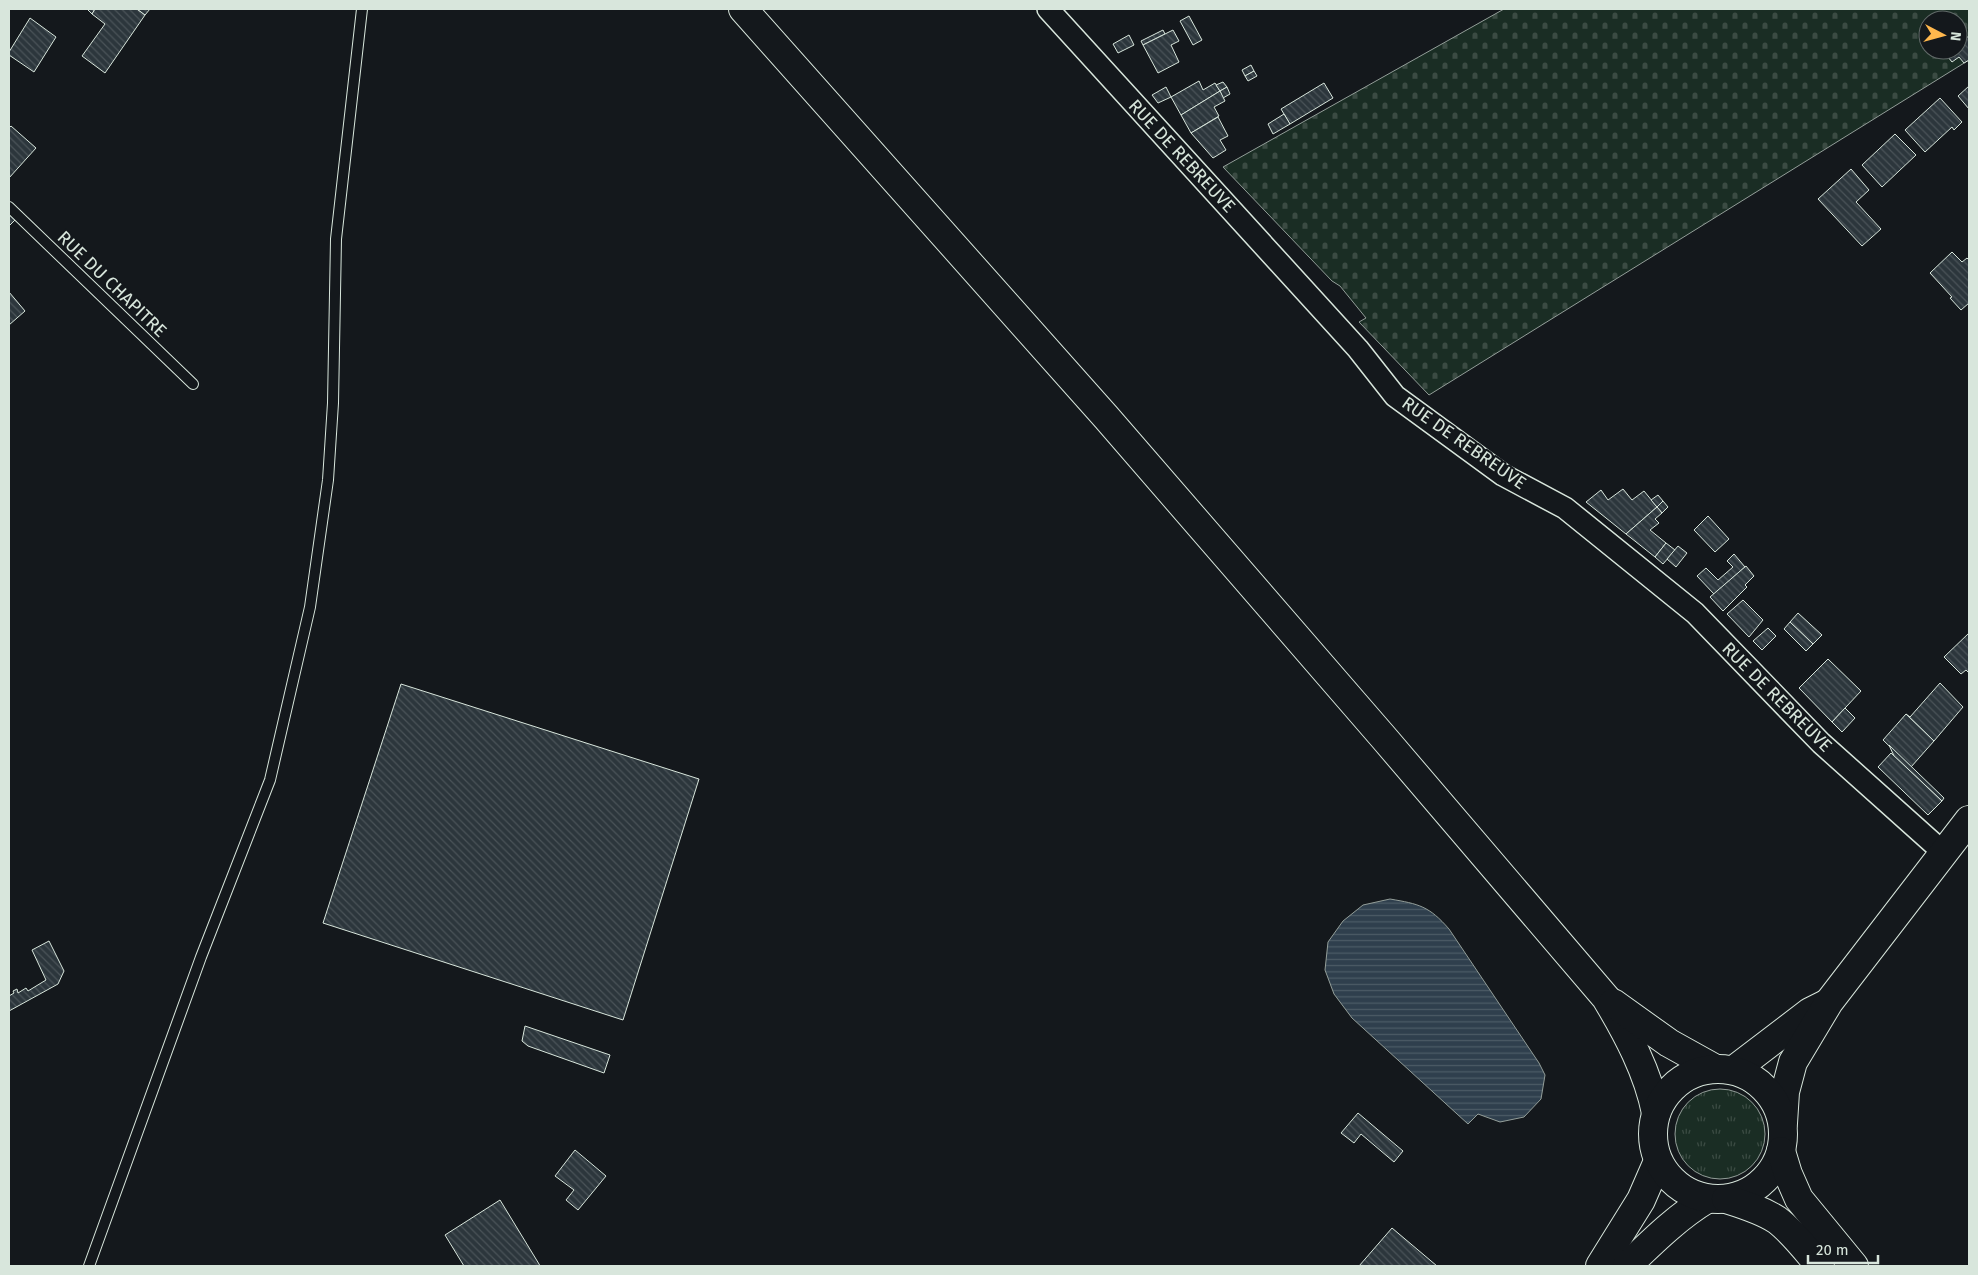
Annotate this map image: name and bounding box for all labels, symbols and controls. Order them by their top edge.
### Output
north arrow [1918,10,1968,60]
text: N [1946,31,1964,42]
street label: RUE DE REBREUVE [1124,95,1240,217]
street label: RUE DU CHAPITRE [53,226,171,342]
street label: RUE DE REBREUVE [1398,392,1530,494]
street label: RUE DE REBREUVE [1717,637,1837,757]
scale bar [1808,1232,1878,1264]
text: 20 m [1816,1241,1849,1259]

